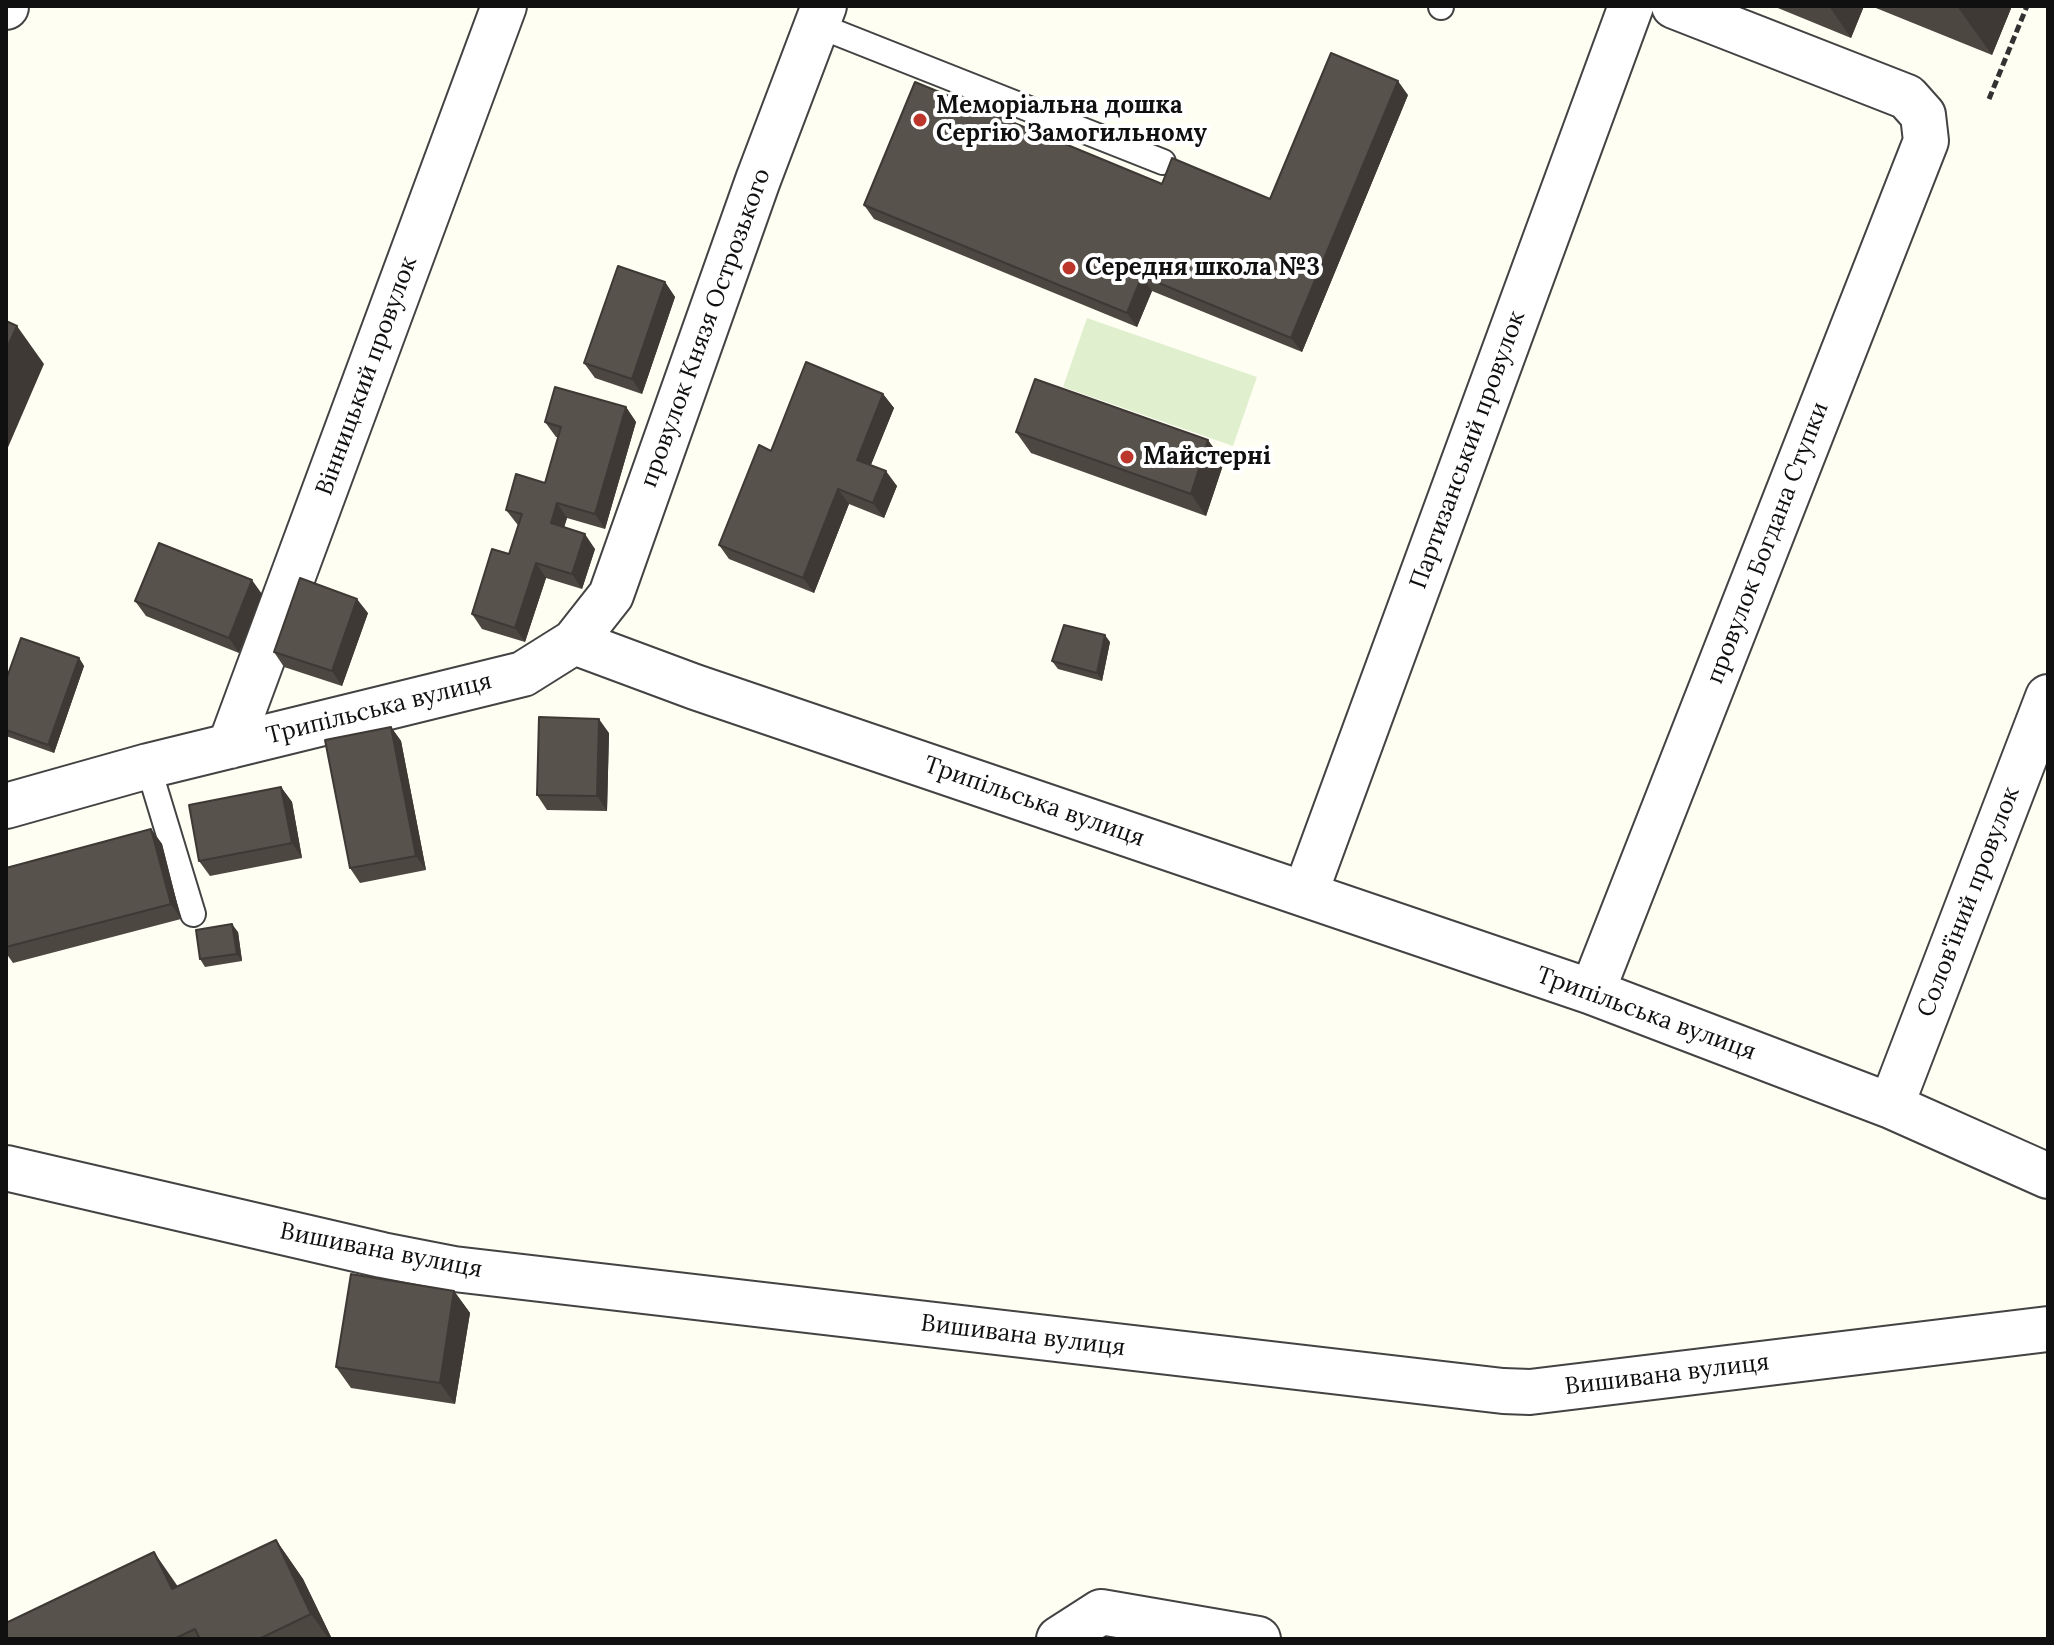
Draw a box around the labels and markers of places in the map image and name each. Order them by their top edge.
place label: Меморіальна дошка Сергію Замогильному [936,92,1207,148]
marker: Меморіальна дошка Сергію Замогильному [911,111,929,129]
place label: Середня школа №3 [1085,254,1320,282]
marker: Середня школа №3 [1060,259,1078,277]
place label: Майстерні [1143,443,1271,471]
marker: Майстерні [1118,448,1136,466]

